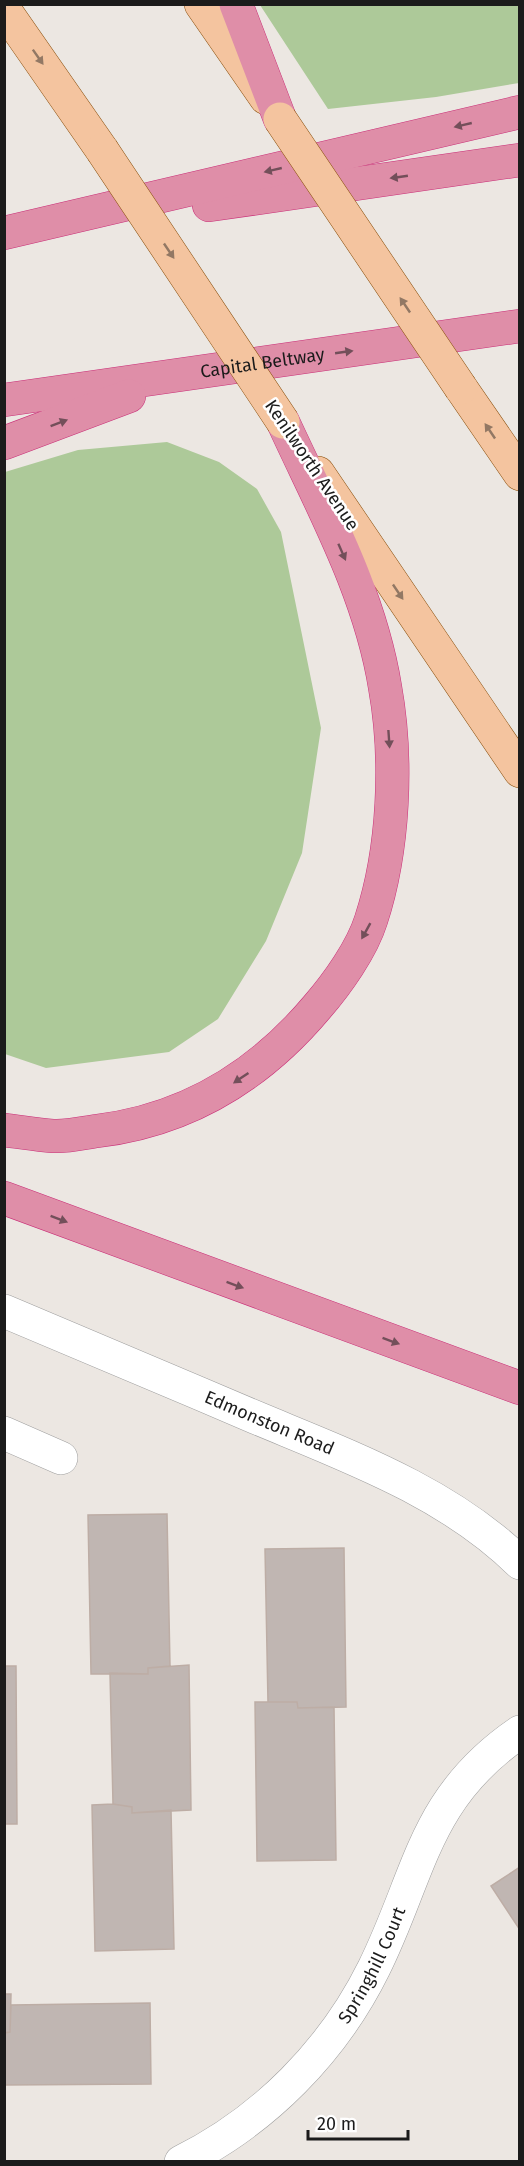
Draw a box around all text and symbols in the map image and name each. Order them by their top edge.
one-way arrow [32,49,43,65]
one-way arrow [453,121,472,131]
one-way arrow [263,165,282,175]
one-way arrow [390,173,409,182]
one-way arrow [164,243,175,260]
one-way arrow [399,297,411,313]
street label: Capital Beltway [199,343,326,383]
one-way arrow [334,347,353,356]
street label: Kenilworth Avenue [260,395,364,535]
one-way arrow [50,417,68,427]
one-way arrow [484,424,496,440]
one-way arrow [337,543,347,561]
one-way arrow [393,584,404,600]
one-way arrow [385,730,394,749]
one-way arrow [361,922,371,939]
one-way arrow [234,1072,250,1084]
one-way arrow [50,1215,68,1224]
one-way arrow [226,1280,244,1290]
one-way arrow [382,1337,400,1347]
street label: Edmonston Road [201,1386,338,1460]
street label: Springhill Court [333,1903,411,2028]
scale bar [308,2103,408,2141]
text: 20 m [317,2113,356,2135]

